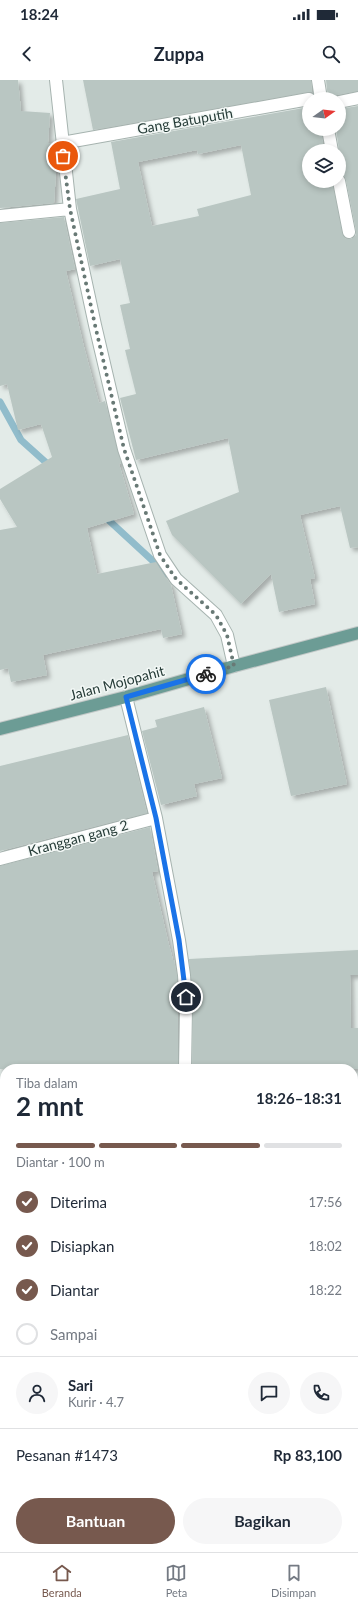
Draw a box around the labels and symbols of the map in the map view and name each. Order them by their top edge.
north arrow [302,92,346,136]
street label: Gang Batuputih [136,104,234,137]
pin [46,139,80,173]
courier [186,654,226,694]
street label: Jalan Mojopahit [68,662,166,703]
street label: Kranggan gang 2 [26,816,130,859]
pin [169,980,203,1014]

